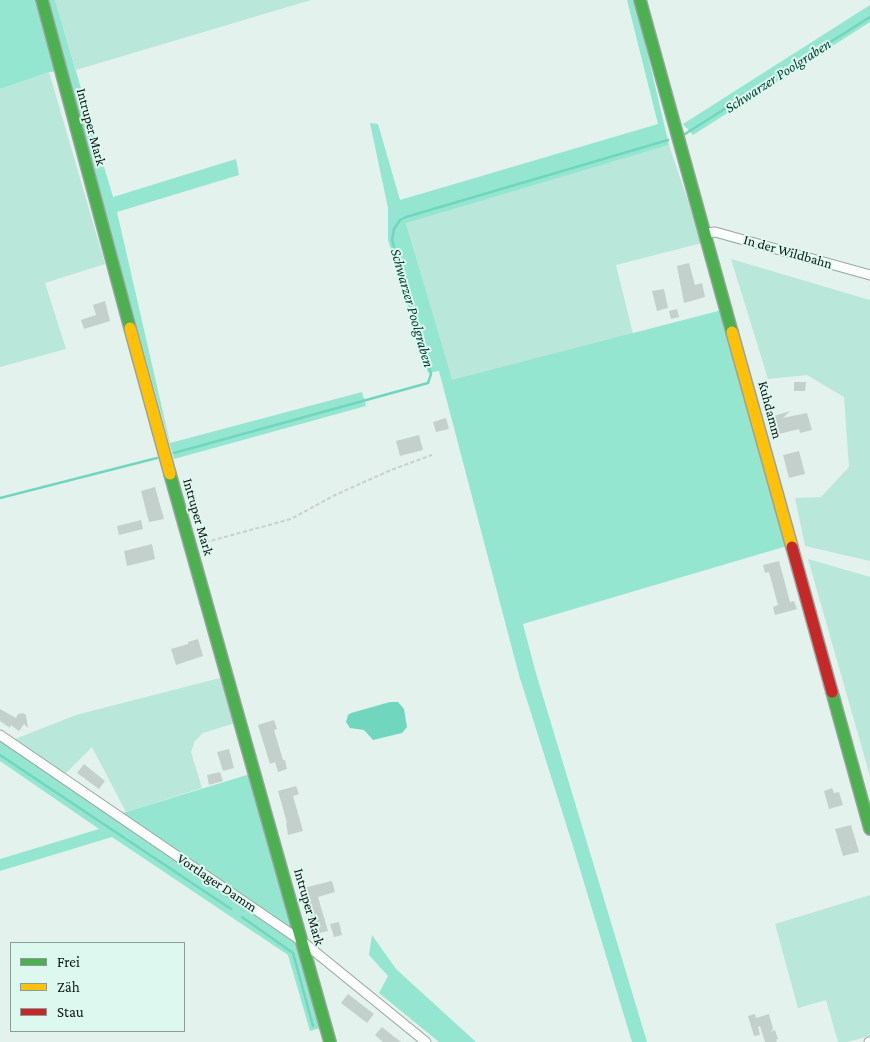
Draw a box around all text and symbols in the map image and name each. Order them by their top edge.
water label: Schwarzer Poolgraben [722,35,834,117]
street label: Intruper Mark [73,86,109,168]
street label: In der Wildbahn [742,231,834,273]
water label: Schwarzer Poolgraben [386,246,438,370]
street label: Kuhdamm [754,379,786,441]
street label: Intruper Mark [179,476,217,558]
street label: Vortlager Damm [174,850,260,916]
street label: Intruper Mark [290,866,328,948]
legend [10,942,185,1032]
text: Frei [57,954,80,970]
text: Zäh [57,979,80,995]
text: Stau [57,1004,84,1020]

